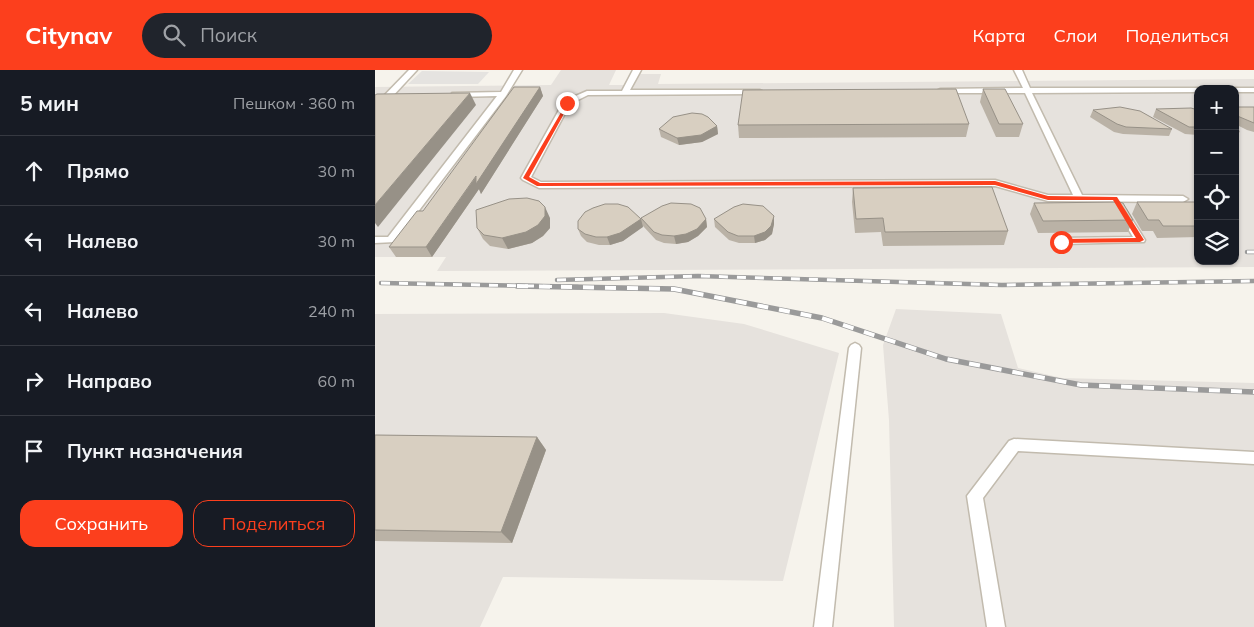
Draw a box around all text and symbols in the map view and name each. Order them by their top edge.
search box [142,13,492,58]
text: Citynav [25,20,112,50]
icon: search [160,21,188,49]
text: Поиск [200,23,257,47]
text: Карта [973,24,1025,47]
text: Слои [1053,24,1098,47]
text: Поделиться [1126,24,1229,47]
map controls [1194,85,1239,265]
button: + [1194,85,1239,130]
text: 5 мин [20,90,79,116]
route end [556,92,579,115]
text: Пешком · 360 m [233,93,355,113]
button: − [1194,130,1239,175]
icon: ahead [20,157,48,185]
text: Прямо [67,159,129,183]
text: 30 m [318,161,355,181]
button: locate [1194,175,1239,220]
button: layers [1194,220,1239,265]
icon: left [20,227,48,255]
text: Налево [67,229,139,253]
text: 30 m [318,231,355,251]
route start [1050,231,1073,254]
icon: left [20,297,48,325]
text: Налево [67,299,139,323]
text: 240 m [308,301,355,321]
icon: right [20,367,48,395]
text: Направо [67,369,152,393]
text: 60 m [318,371,355,391]
icon: arrive [20,437,48,465]
text: Пункт назначения [67,439,243,463]
button: Сохранить [20,500,183,547]
button: Поделиться [193,500,355,547]

